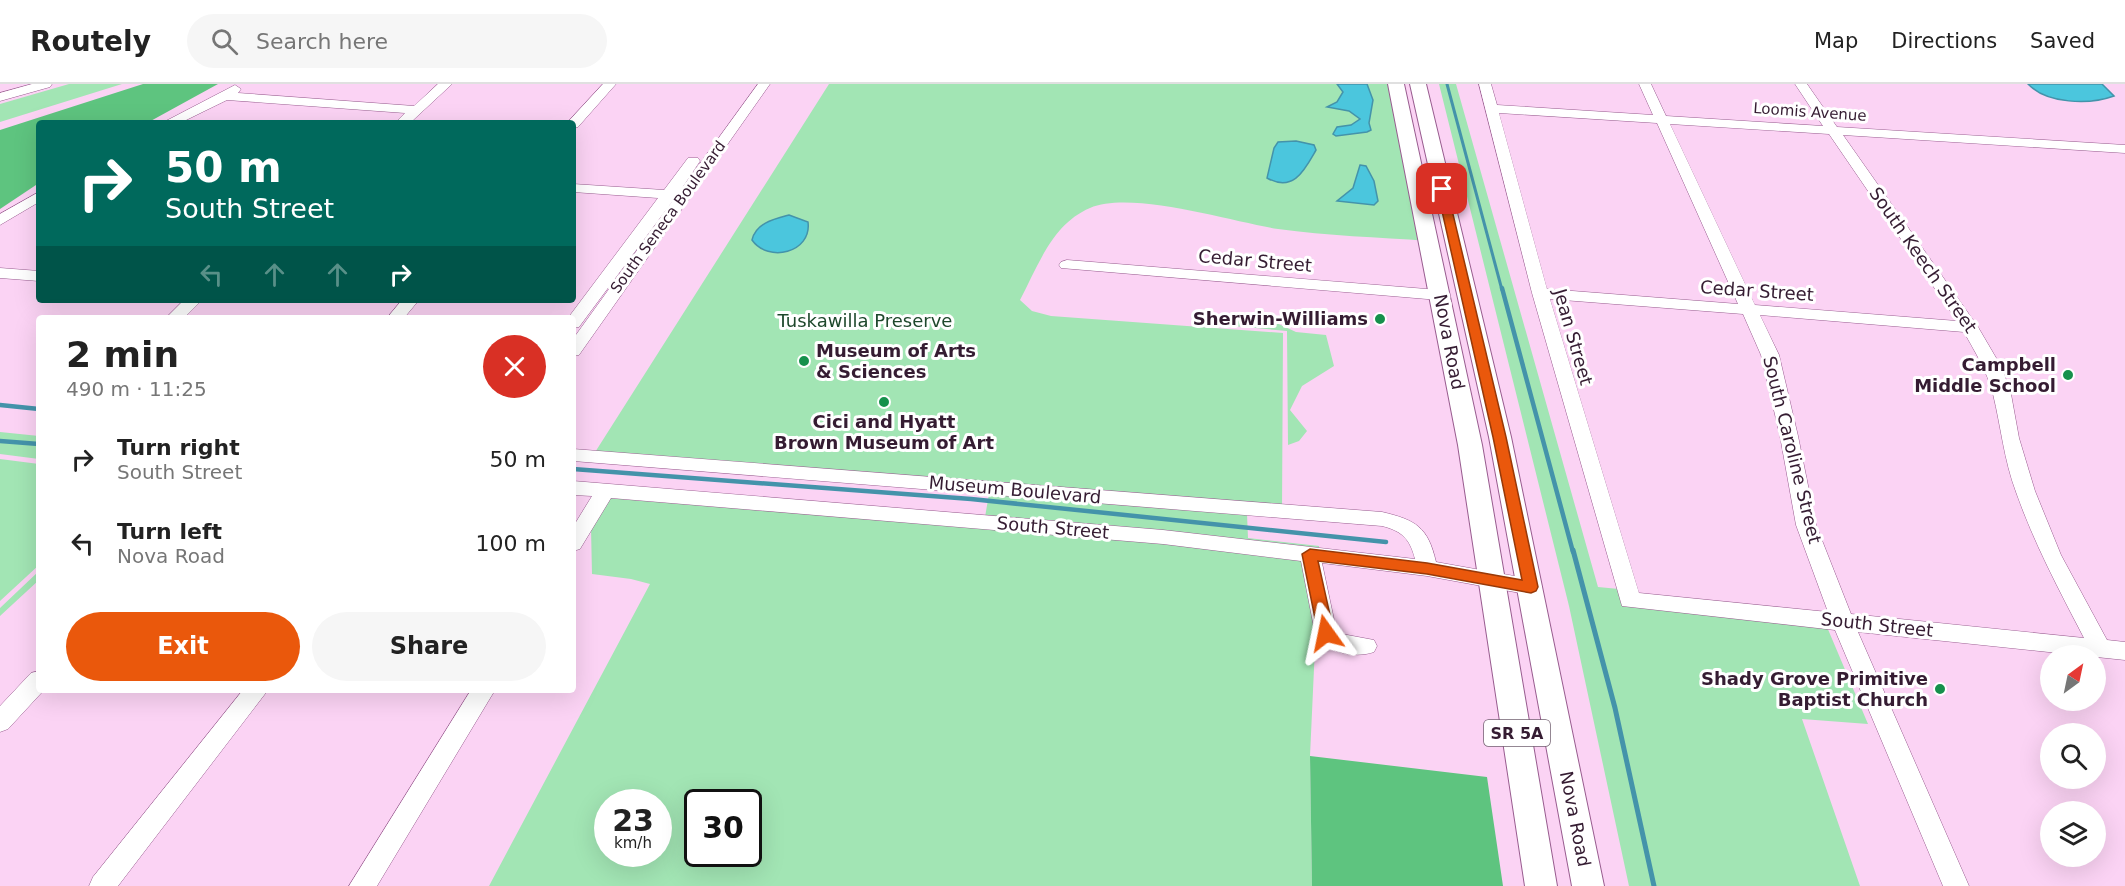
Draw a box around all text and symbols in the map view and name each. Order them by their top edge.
search box [187,14,607,68]
text: Routely [30,25,151,58]
icon: search [208,25,241,58]
text: Search here [256,29,388,54]
text: Map [1814,29,1858,53]
text: Directions [1891,29,1997,53]
text: Saved [2030,29,2095,53]
street label: Loomis Avenue [1753,99,1867,125]
street label: South Seneca Boulevard [607,137,729,297]
text: 50 m [165,143,282,192]
icon: right [66,144,144,222]
pin [1416,163,1467,214]
icon: arrive [1425,172,1458,205]
street label: South Keech Street [1865,183,1982,337]
text: South Street [165,193,334,224]
street label: Cedar Street [1197,245,1313,276]
icon: left [195,258,228,291]
icon: ahead [258,258,291,291]
icon: ahead [321,258,354,291]
icon: right [384,258,417,291]
street label: Cedar Street [1699,276,1815,305]
street label: Jean Street [1549,285,1597,387]
street label: Nova Road [1430,292,1469,392]
place label: Sherwin-Williams [1193,308,1368,329]
park label: Tuskawilla Preserve [777,310,952,331]
marker: Sherwin-Williams [1373,312,1387,326]
text: 2 min [66,334,179,375]
button: close [483,335,546,398]
place label: Museum of Arts & Sciences [816,340,976,382]
marker: Museum of Arts & Sciences [797,354,811,368]
street label: South Caroline Street [1759,354,1826,546]
place label: Campbell Middle School [1914,354,2056,396]
marker: Campbell Middle School [2061,368,2075,382]
text: 490 m · 11:25 [66,377,207,401]
marker: Cici and Hyatt Brown Museum of Art [877,395,891,409]
place label: Cici and Hyatt Brown Museum of Art [774,411,994,453]
text: Turn right [117,435,240,460]
icon: right [66,443,99,476]
text: 50 m [490,447,546,472]
text: South Street [117,460,242,484]
street label: Museum Boulevard [928,471,1102,508]
street label: South Street [996,512,1110,543]
text: Turn left [117,519,222,544]
icon: left [66,527,99,560]
text: 100 m [476,531,546,556]
text: Nova Road [117,544,225,568]
position arrow [1294,601,1358,665]
street label: South Street [1820,608,1934,641]
button: Exit [66,612,300,681]
button: Share [312,612,546,681]
north arrow [2040,645,2106,711]
map controls [2040,645,2106,867]
place label: Shady Grove Primitive Baptist Church [1701,668,1928,710]
marker: Shady Grove Primitive Baptist Church [1933,682,1947,696]
road number: SR 5A [1484,720,1550,746]
button: search [2040,723,2106,789]
street label: Nova Road [1556,769,1595,869]
speed limit sign: 30 [684,789,762,867]
button: layers [2040,801,2106,867]
text: 23 [612,803,654,838]
text: km/h [614,834,652,852]

